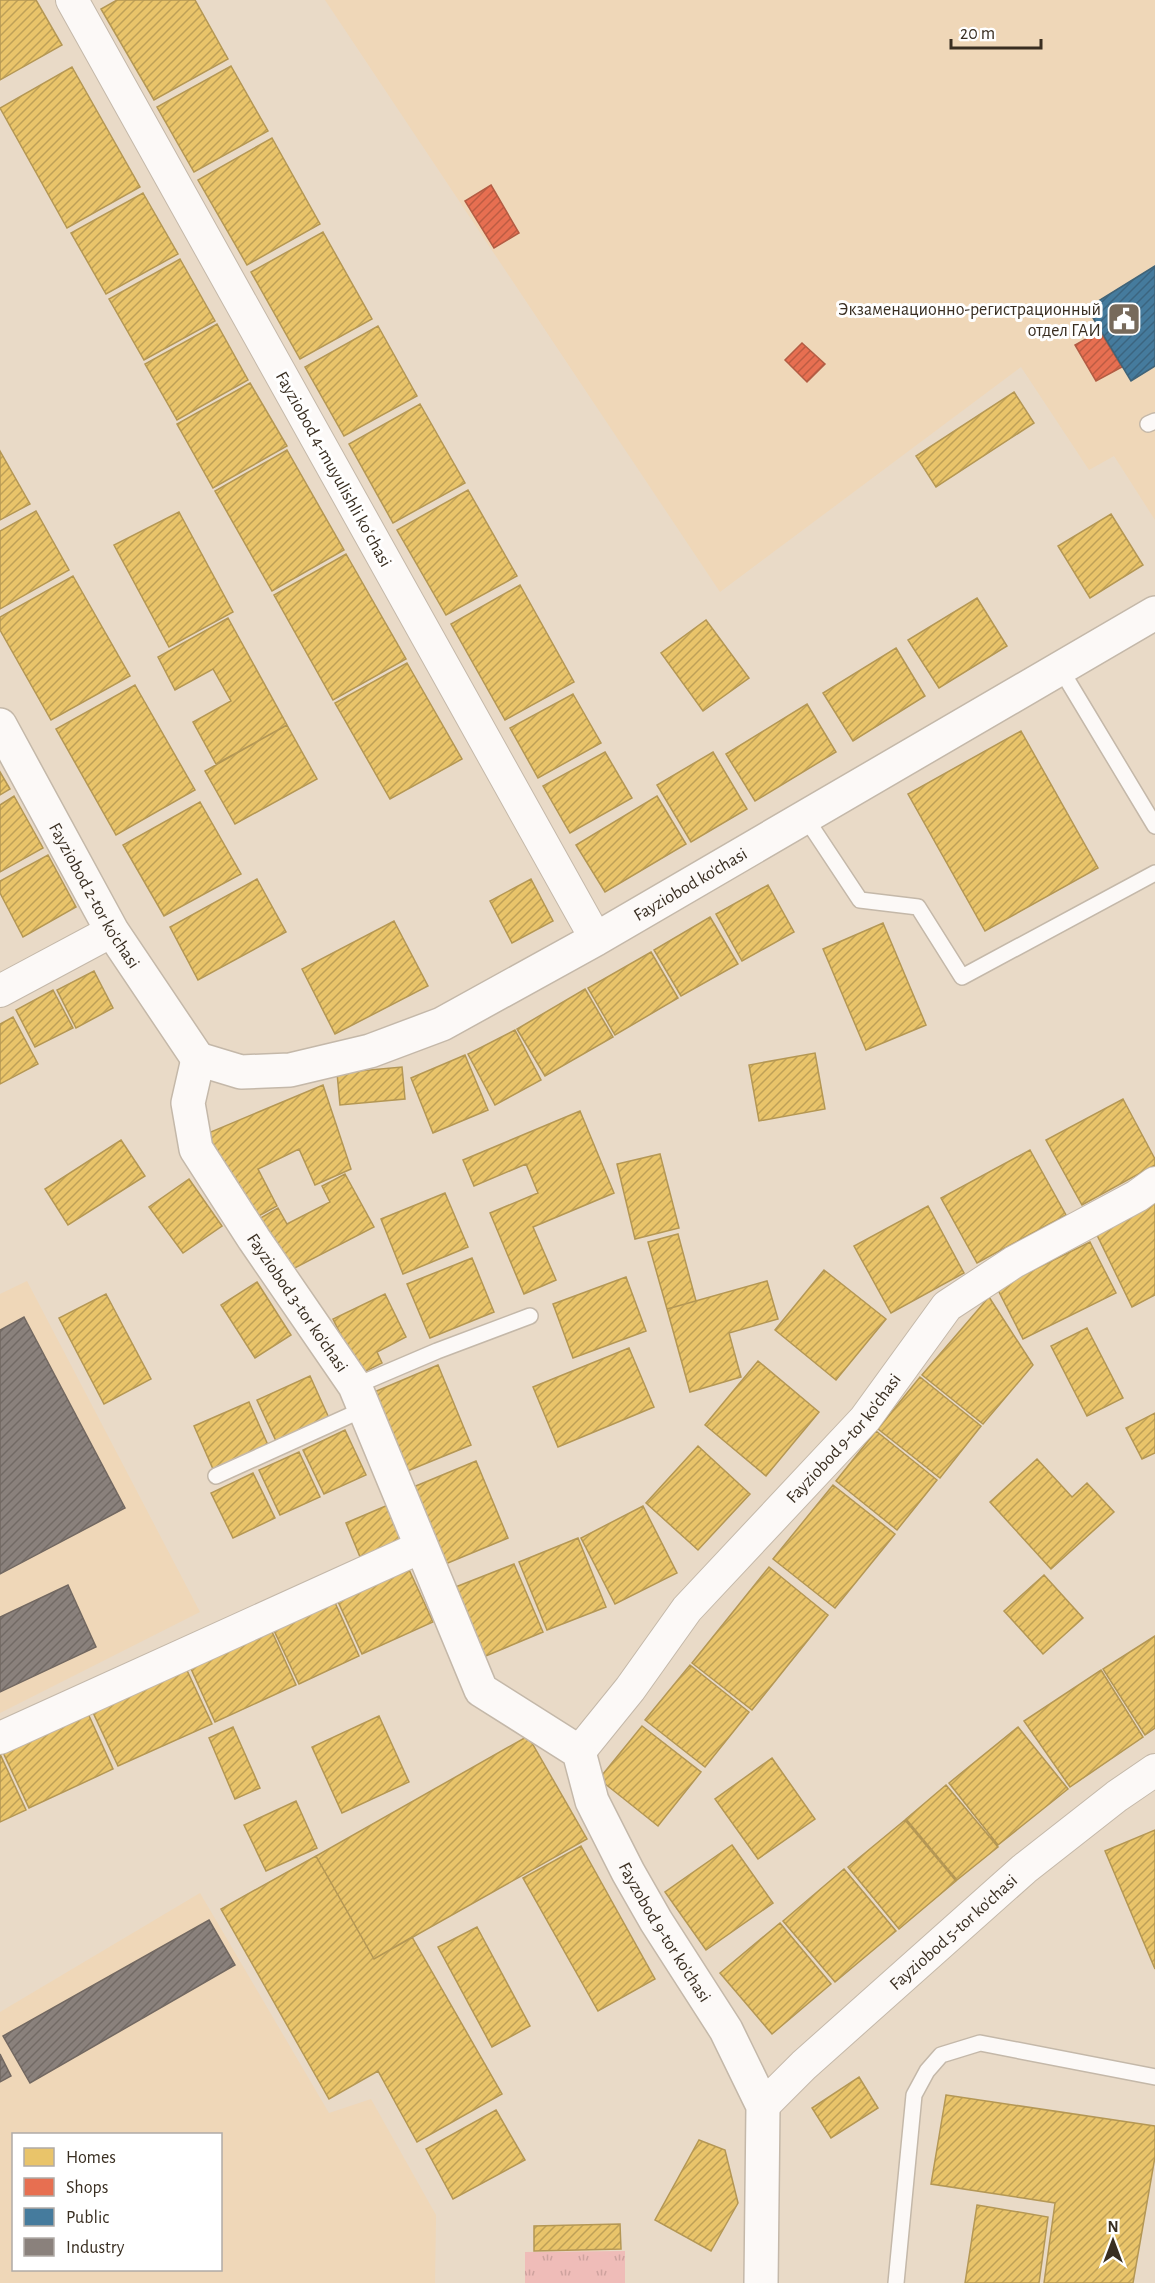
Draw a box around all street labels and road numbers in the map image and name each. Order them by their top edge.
street label: Fayziobod 4-muyulishli koʻchasi [272,369,394,570]
street label: Fayziobod 2-tor ko'chasi [45,820,143,972]
street label: Fayziobod ko'chasi [631,845,750,925]
street label: Fayziobod 3-tor ko'chasi [243,1231,351,1376]
street label: Fayziobod 9-tor ko'chasi [783,1371,905,1507]
street label: Fayzobod 9-tor ko'chasi [615,1860,714,2006]
street label: Fayziobod 5-tor ko'chasi [887,1871,1021,1994]

